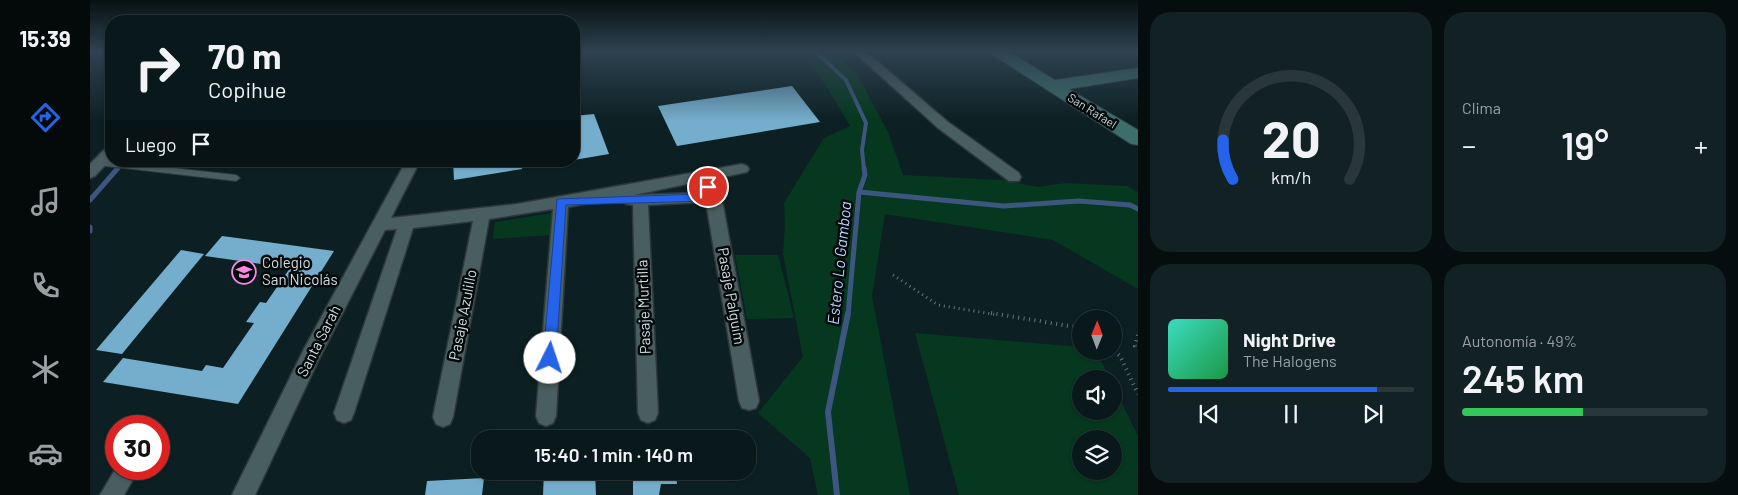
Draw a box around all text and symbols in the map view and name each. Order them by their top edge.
text: 15:39 [19,25,71,51]
text: 70 m [208,34,282,76]
icon: right [125,35,190,100]
text: Copihue [208,76,286,102]
street label: San Rafael [1066,90,1119,131]
text: Clima [1462,98,1501,117]
icon: directions [28,100,63,135]
text: 20 [1262,106,1320,168]
text: 19° [1561,122,1609,168]
text: − [1462,128,1476,162]
text: + [1694,128,1708,162]
icon: arrive [187,130,215,158]
text: Luego [125,133,177,156]
pin [687,166,729,208]
text: km/h [1271,166,1311,188]
icon: arrive [694,173,722,201]
icon: music [28,184,63,219]
water label: Estero Lo Gamboa [823,200,854,326]
street label: Pasaje Palguim [715,246,749,346]
place label: Colegio San Nicolás [262,253,338,288]
school or university icon: Colegio San Nicolás [231,259,257,285]
street label: Pasaje Murtilla [632,260,654,354]
icon: phone [28,268,63,303]
street label: Pasaje Azulillo [444,268,480,362]
street label: Santa Sarah [292,302,344,379]
north arrow [1072,310,1122,360]
map controls [1072,310,1122,480]
text: Night Drive [1243,328,1336,351]
position arrow [523,331,575,383]
text: Autonomía · 49% [1462,331,1577,350]
text: The Halogens [1243,351,1337,370]
icon: climate [28,352,63,387]
text: 245 km [1462,355,1584,401]
button: sound [1072,370,1122,420]
icon: previous [1195,400,1223,428]
icon: pause [1277,400,1305,428]
icon: next [1359,400,1387,428]
speed limit sign: 30 [105,415,170,480]
button: layers [1072,430,1122,480]
icon: car [28,436,63,471]
text: 15:40 · 1 min · 140 m [534,443,693,466]

